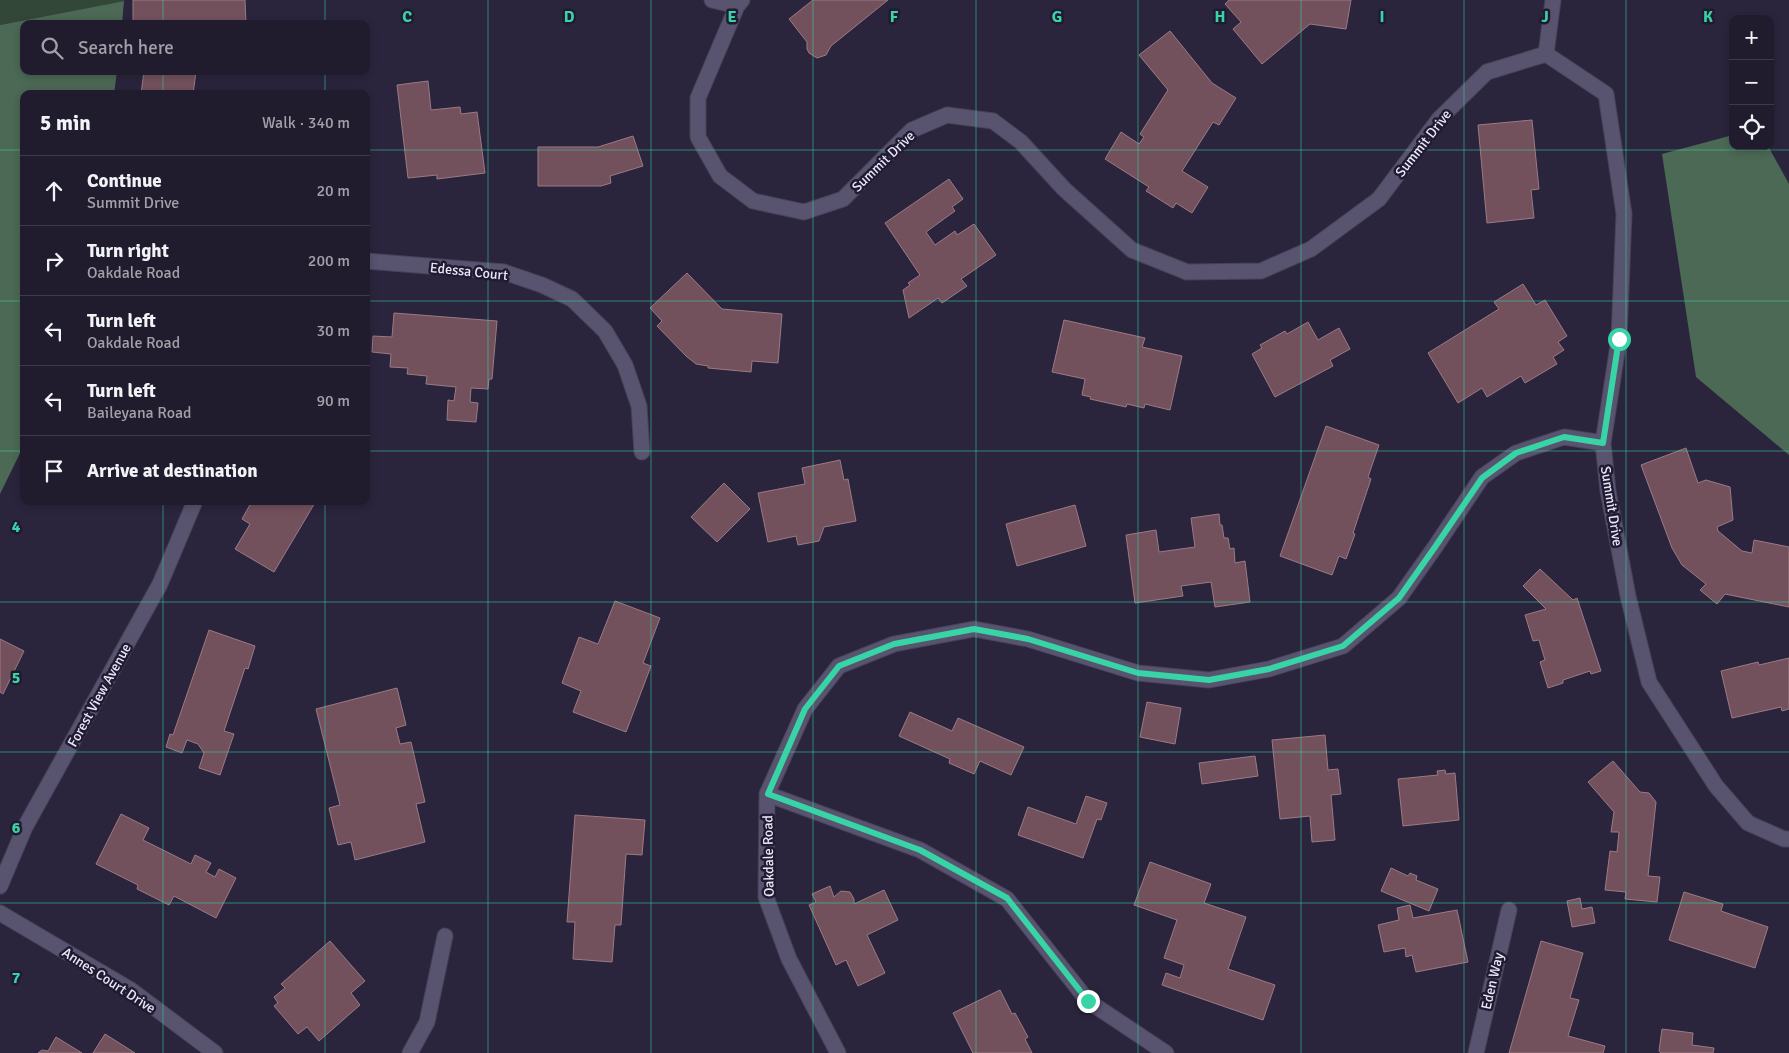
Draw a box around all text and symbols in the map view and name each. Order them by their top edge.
text: C [402,7,412,27]
text: D [564,7,575,27]
text: E [727,7,737,27]
text: F [890,7,899,27]
text: G [1052,7,1062,27]
text: H [1215,7,1225,27]
text: I [1379,7,1385,27]
text: J [1541,7,1549,27]
text: K [1703,7,1713,27]
map controls [1729,15,1774,150]
button: + [1729,15,1774,60]
search box [20,20,370,75]
icon: search [38,34,66,62]
text: Search here [78,36,174,60]
button: − [1729,60,1774,105]
button: locate [1729,105,1774,150]
street label: Summit Drive [1392,106,1455,180]
text: 5 min [40,110,91,136]
text: Walk · 340 m [262,113,350,133]
street label: Summit Drive [848,127,918,196]
text: Continue [87,169,162,193]
icon: ahead [40,177,68,205]
text: 20 m [316,181,350,201]
text: Summit Drive [87,193,179,213]
text: Turn right [87,239,169,263]
icon: right [40,247,68,275]
text: 200 m [308,251,350,271]
street label: Edessa Court [429,259,509,284]
text: Oakdale Road [87,263,180,283]
text: Turn left [87,309,156,333]
icon: left [40,317,68,345]
text: 30 m [316,321,350,341]
route start [1608,328,1631,351]
text: Oakdale Road [87,333,180,353]
text: Turn left [87,379,156,403]
icon: left [40,387,68,415]
text: 90 m [316,391,350,411]
text: Baileyana Road [87,403,192,423]
icon: arrive [40,457,68,485]
text: Arrive at destination [87,459,258,483]
street label: Summit Drive [1597,465,1626,547]
text: 4 [12,517,21,537]
street label: Forest View Avenue [64,640,135,750]
text: 5 [12,668,20,688]
street label: Oakdale Road [759,815,778,897]
text: 6 [12,818,21,838]
street label: Annes Court Drive [59,944,159,1017]
street label: Eden Way [1478,951,1507,1011]
text: 7 [12,968,21,988]
route end [1077,990,1100,1013]

